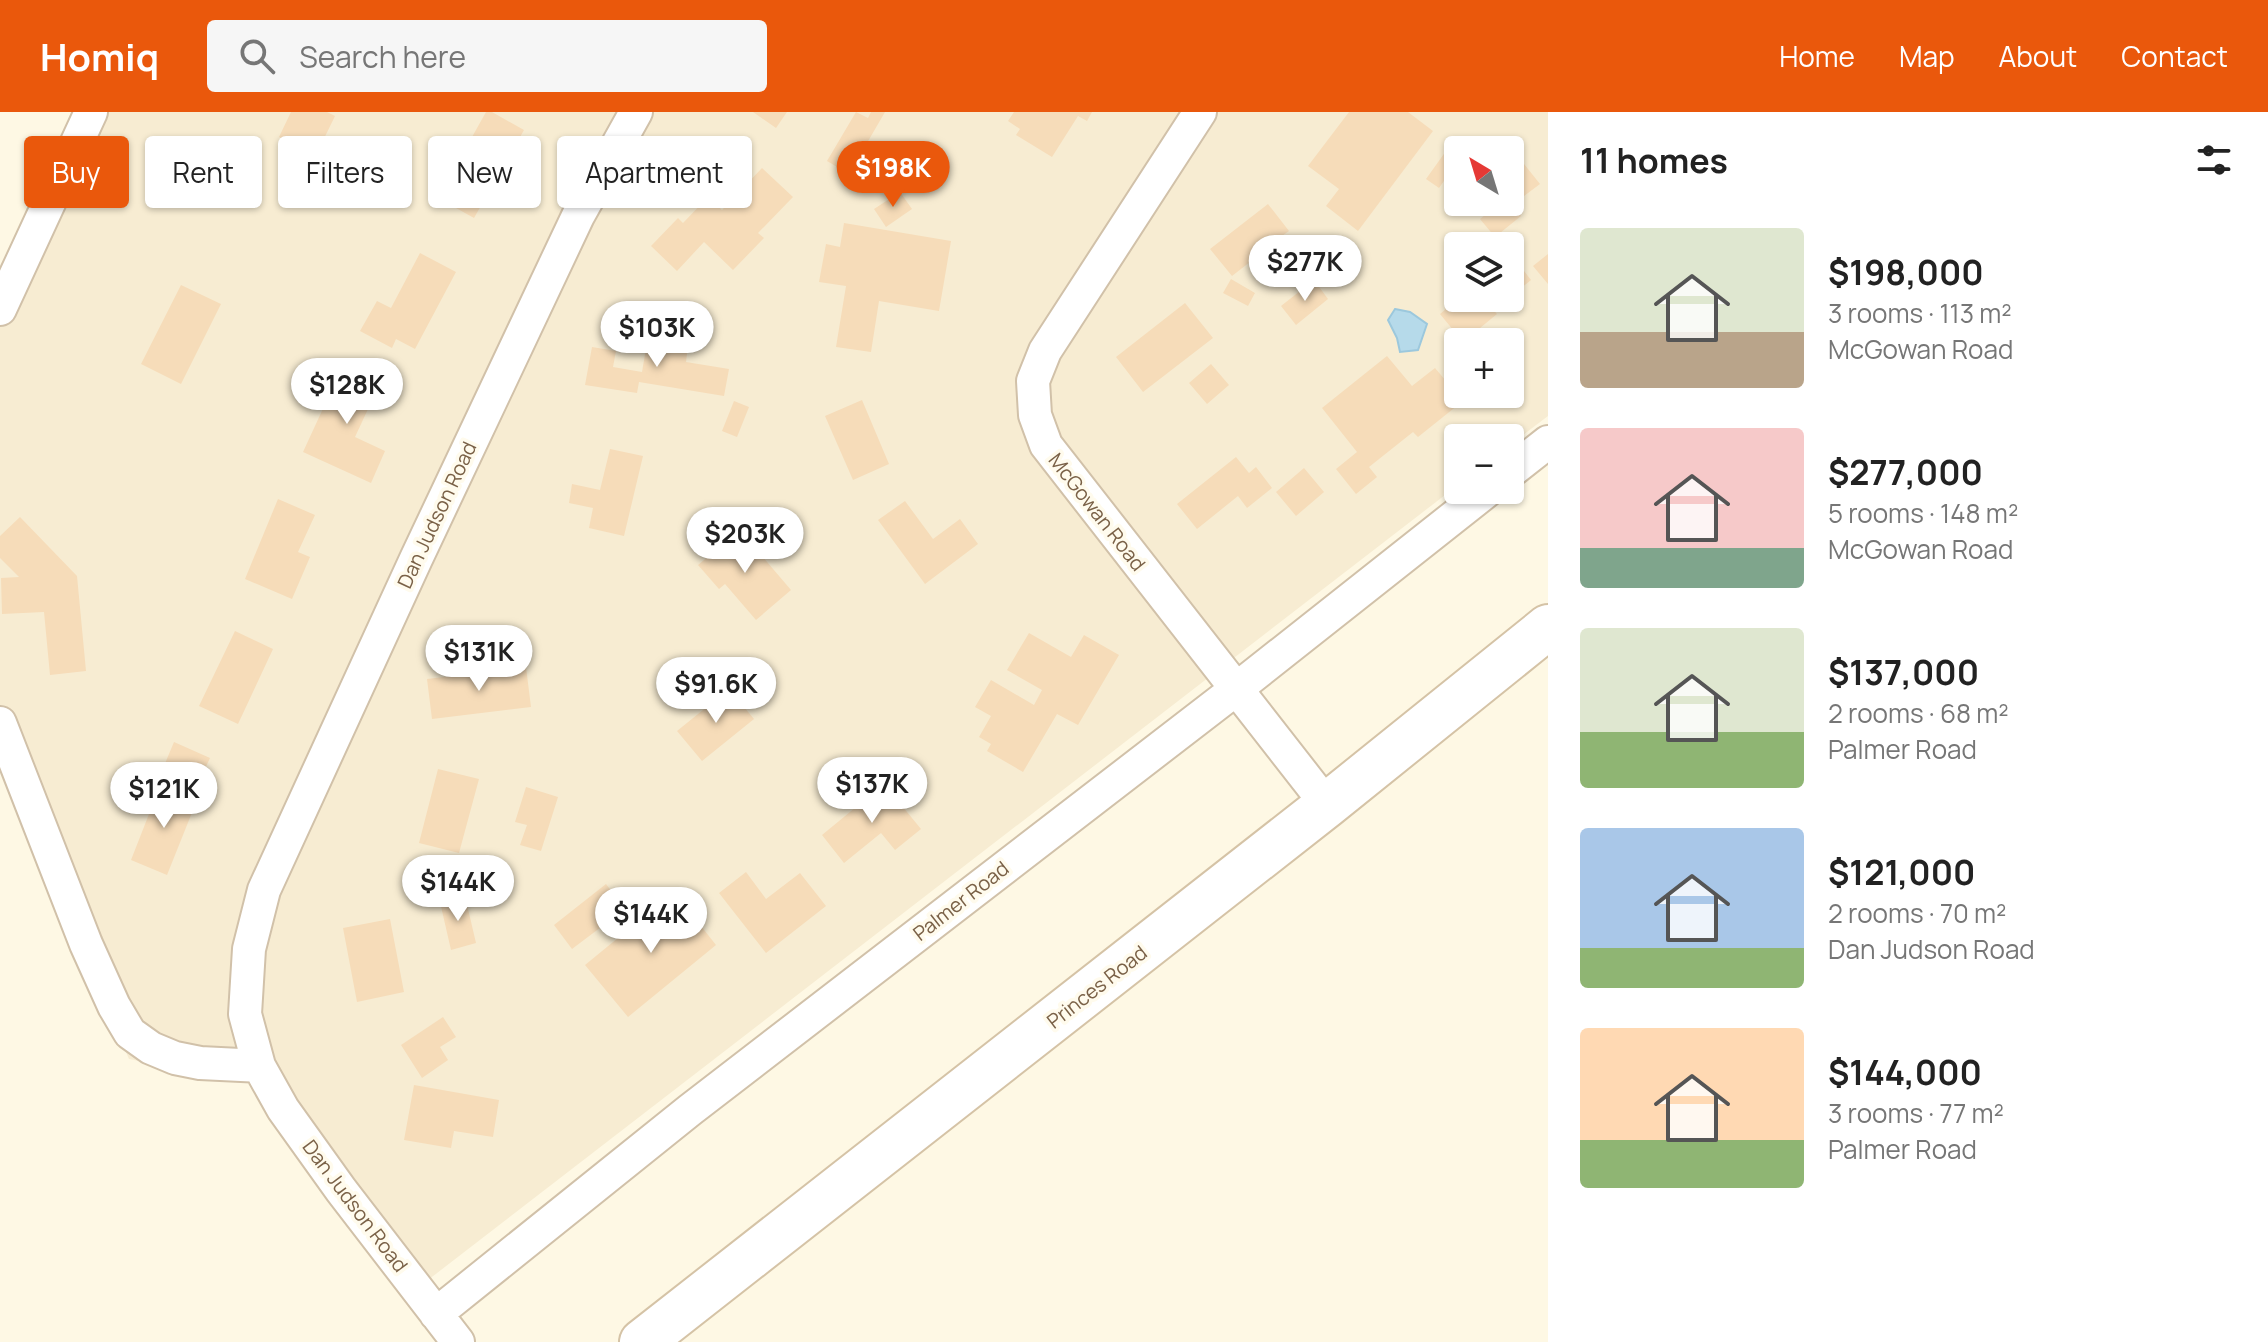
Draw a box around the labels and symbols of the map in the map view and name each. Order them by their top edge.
north arrow [1444,136,1524,216]
pin: $198K [837,141,949,209]
pin: $277K [1249,235,1361,303]
pin: $103K [601,301,713,369]
pin: $128K [291,358,403,426]
street label: Dan Judson Road [391,437,482,593]
street label: McGowan Road [1043,447,1152,576]
pin: $203K [689,507,801,575]
pin: $131K [423,625,535,693]
pin: $91.6K [651,657,781,725]
pin: $137K [816,757,928,825]
pin: $121K [108,762,220,830]
pin: $144K [402,855,514,923]
street label: Palmer Road [907,855,1014,947]
pin: $144K [595,887,707,955]
street label: Princes Road [1041,939,1152,1034]
street label: Dan Judson Road [297,1134,414,1277]

